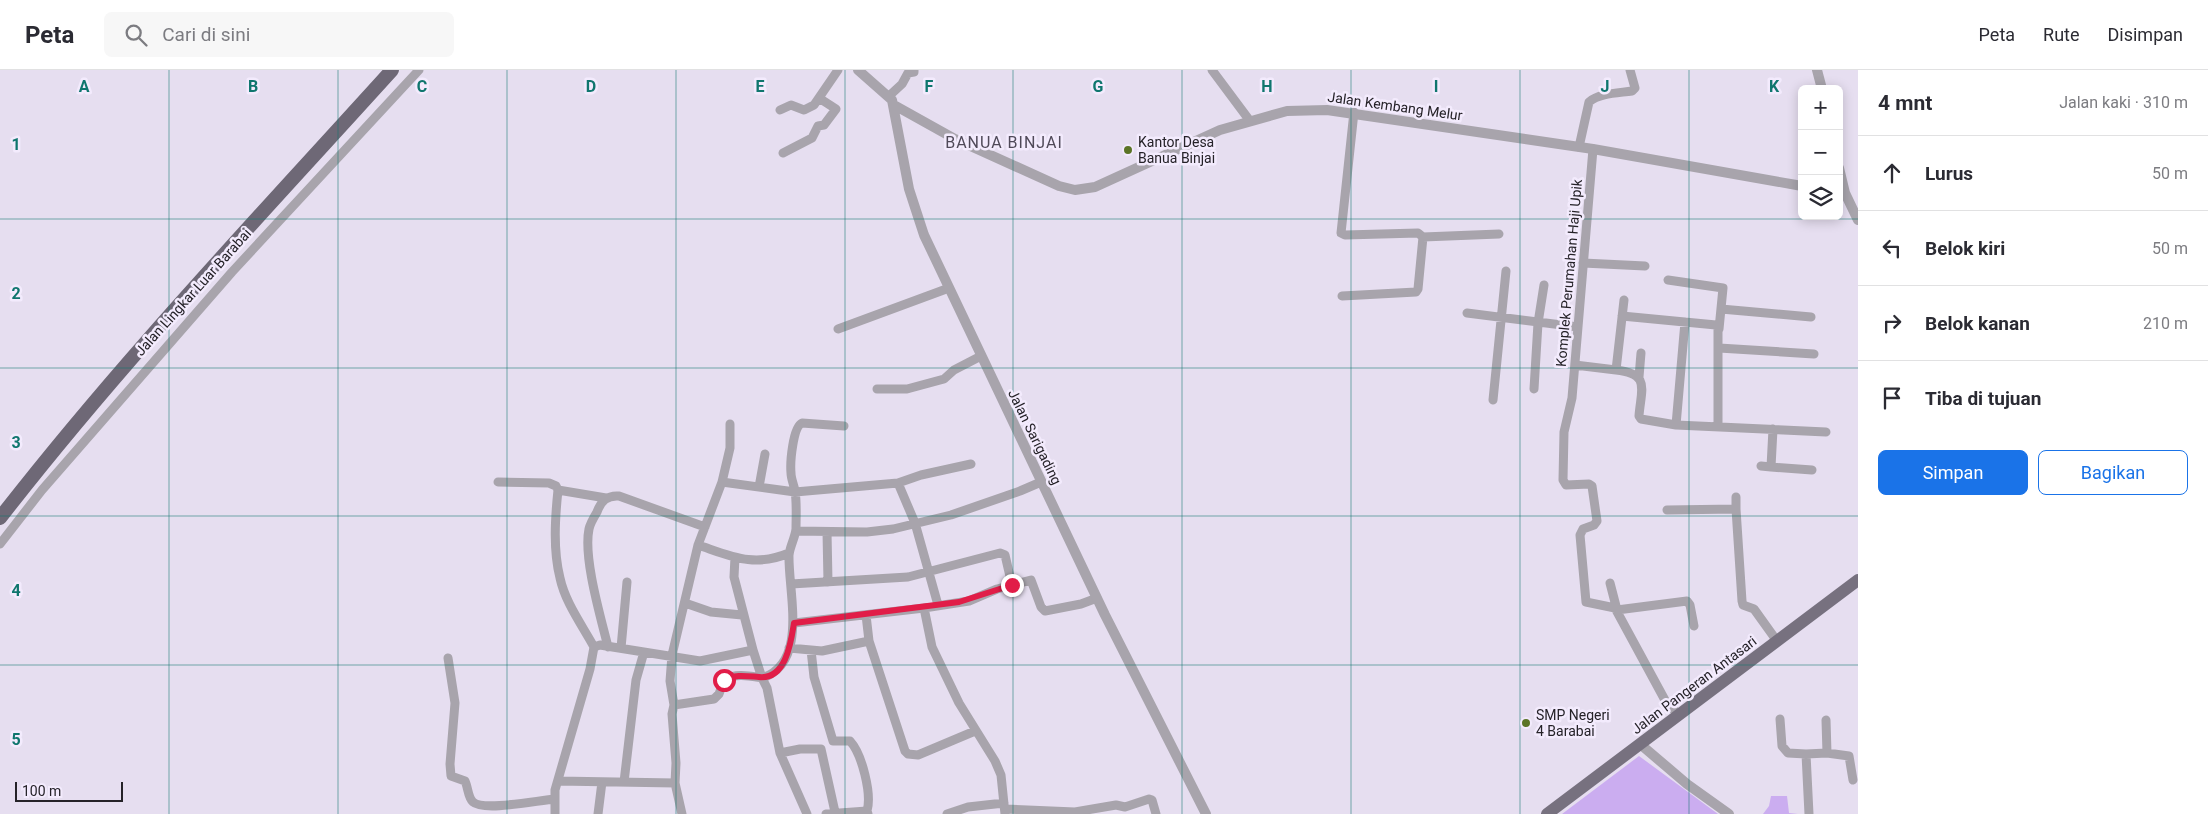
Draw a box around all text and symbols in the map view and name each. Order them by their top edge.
search box [104,12,454,57]
text: Peta [25,21,74,49]
icon: search [122,21,150,49]
text: Cari di sini [162,23,250,46]
text: Peta [1979,24,2015,45]
text: Rute [2043,24,2080,45]
text: Disimpan [2108,24,2183,45]
text: A [79,77,90,96]
text: B [248,77,258,96]
text: C [417,77,427,96]
text: D [586,77,596,96]
text: E [756,77,765,96]
text: F [925,77,934,96]
text: G [1093,77,1104,96]
text: H [1261,77,1273,96]
text: I [1434,77,1438,96]
text: J [1601,77,1609,96]
text: K [1769,77,1780,96]
map controls [1798,85,1843,220]
button: + [1798,85,1843,130]
street label: Jalan Kembang Melur [1327,89,1464,123]
text: 4 mnt [1878,91,1932,115]
text: Jalan kaki · 310 m [2059,93,2188,112]
button: − [1798,130,1843,175]
district label: BANUA BINJAI [945,133,1063,152]
place label: Kantor Desa Banua Binjai [1138,134,1215,166]
text: 1 [11,135,21,154]
marker: Kantor Desa Banua Binjai [1122,144,1134,156]
icon: ahead [1878,159,1906,187]
text: Lurus [1925,162,1973,185]
text: 50 m [2152,164,2188,183]
button: layers [1798,175,1843,220]
street label: Komplek Perumahan Haji Upik [1553,178,1585,368]
street label: Jalan Lingkar Luar Barabai [132,225,254,359]
icon: left [1878,234,1906,262]
text: Belok kiri [1925,237,2005,260]
text: 50 m [2152,239,2188,258]
text: 2 [11,284,21,303]
icon: right [1878,309,1906,337]
text: Belok kanan [1925,312,2030,335]
text: 210 m [2143,314,2188,333]
icon: arrive [1878,384,1906,412]
street label: Jalan Sarigading [1005,387,1065,487]
text: Tiba di tujuan [1925,387,2041,410]
text: 3 [11,433,21,452]
button: Simpan [1878,450,2028,495]
button: Bagikan [2038,450,2188,495]
route end [1001,574,1024,597]
text: 4 [11,581,21,600]
street label: Jalan Pangeran Antasari [1628,633,1760,737]
route start [713,669,736,692]
place label: SMP Negeri 4 Barabai [1536,707,1610,739]
marker: SMP Negeri 4 Barabai [1520,717,1532,729]
text: 5 [11,730,21,749]
scale bar [15,779,122,802]
text: 100 m [22,783,61,799]

